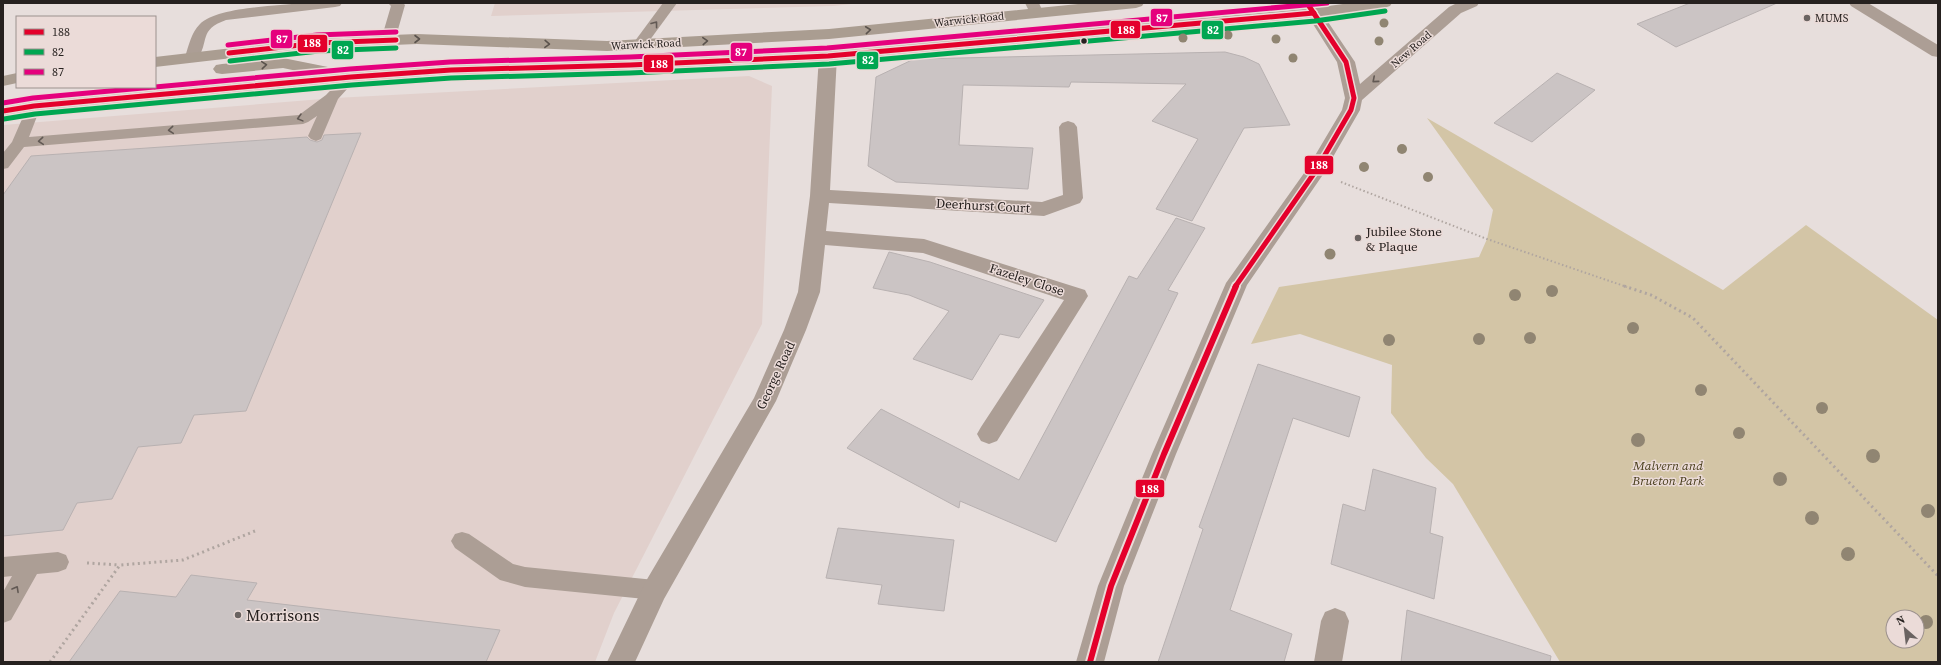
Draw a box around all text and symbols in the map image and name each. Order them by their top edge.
street label: Warwick Road [933,8,1006,31]
line badge: 87 [1150,8,1173,27]
text: 87 [1156,11,1168,26]
place label: MUMS [1815,11,1849,26]
marker: MUMS [1802,13,1812,23]
legend [16,16,156,88]
line badge: 188 [1110,20,1141,39]
line badge: 82 [1201,20,1224,40]
one-way arrow [650,21,657,28]
text: 188 [1117,23,1135,38]
text: 82 [1207,23,1219,38]
text: 188 [52,24,70,40]
one-way arrow [865,26,871,35]
street label: New Road [1388,27,1435,71]
line badge: 87 [270,29,293,49]
text: 87 [276,32,288,47]
line badge: 188 [297,34,328,53]
one-way arrow [414,35,420,44]
street label: Warwick Road [610,35,682,54]
text: 188 [303,36,321,51]
one-way arrow [702,36,708,45]
unlabelled marker [1079,36,1089,46]
line badge: 82 [331,40,354,60]
one-way arrow [544,40,550,48]
line badge: 87 [730,42,753,62]
text: 82 [337,43,349,58]
text: 82 [52,44,64,60]
text: 87 [735,45,747,60]
line badge: 82 [856,51,879,70]
text: 82 [862,53,874,68]
line badge: 188 [643,54,674,73]
text: 188 [650,57,668,72]
one-way arrow [261,61,267,70]
text: 87 [52,64,64,80]
one-way arrow [1372,75,1380,82]
one-way arrow [296,113,303,122]
one-way arrow [168,126,174,135]
one-way arrow [38,136,44,145]
line badge: 188 [1304,155,1334,175]
text: 188 [1310,158,1328,173]
street label: Deerhurst Court [935,195,1031,216]
place label: Jubilee Stone & Plaque [1365,223,1442,255]
marker: Jubilee Stone & Plaque [1353,233,1363,243]
street label: Fazeley Close [987,259,1067,300]
street label: George Road [752,338,799,412]
park label: Malvern and Brueton Park [1631,457,1705,489]
line badge: 188 [1135,479,1165,498]
text: 188 [1141,482,1159,497]
one-way arrow [12,586,19,593]
place label: Morrisons [246,604,320,626]
north arrow [1885,609,1925,649]
marker: Morrisons [233,610,243,620]
text: N [1893,612,1908,629]

